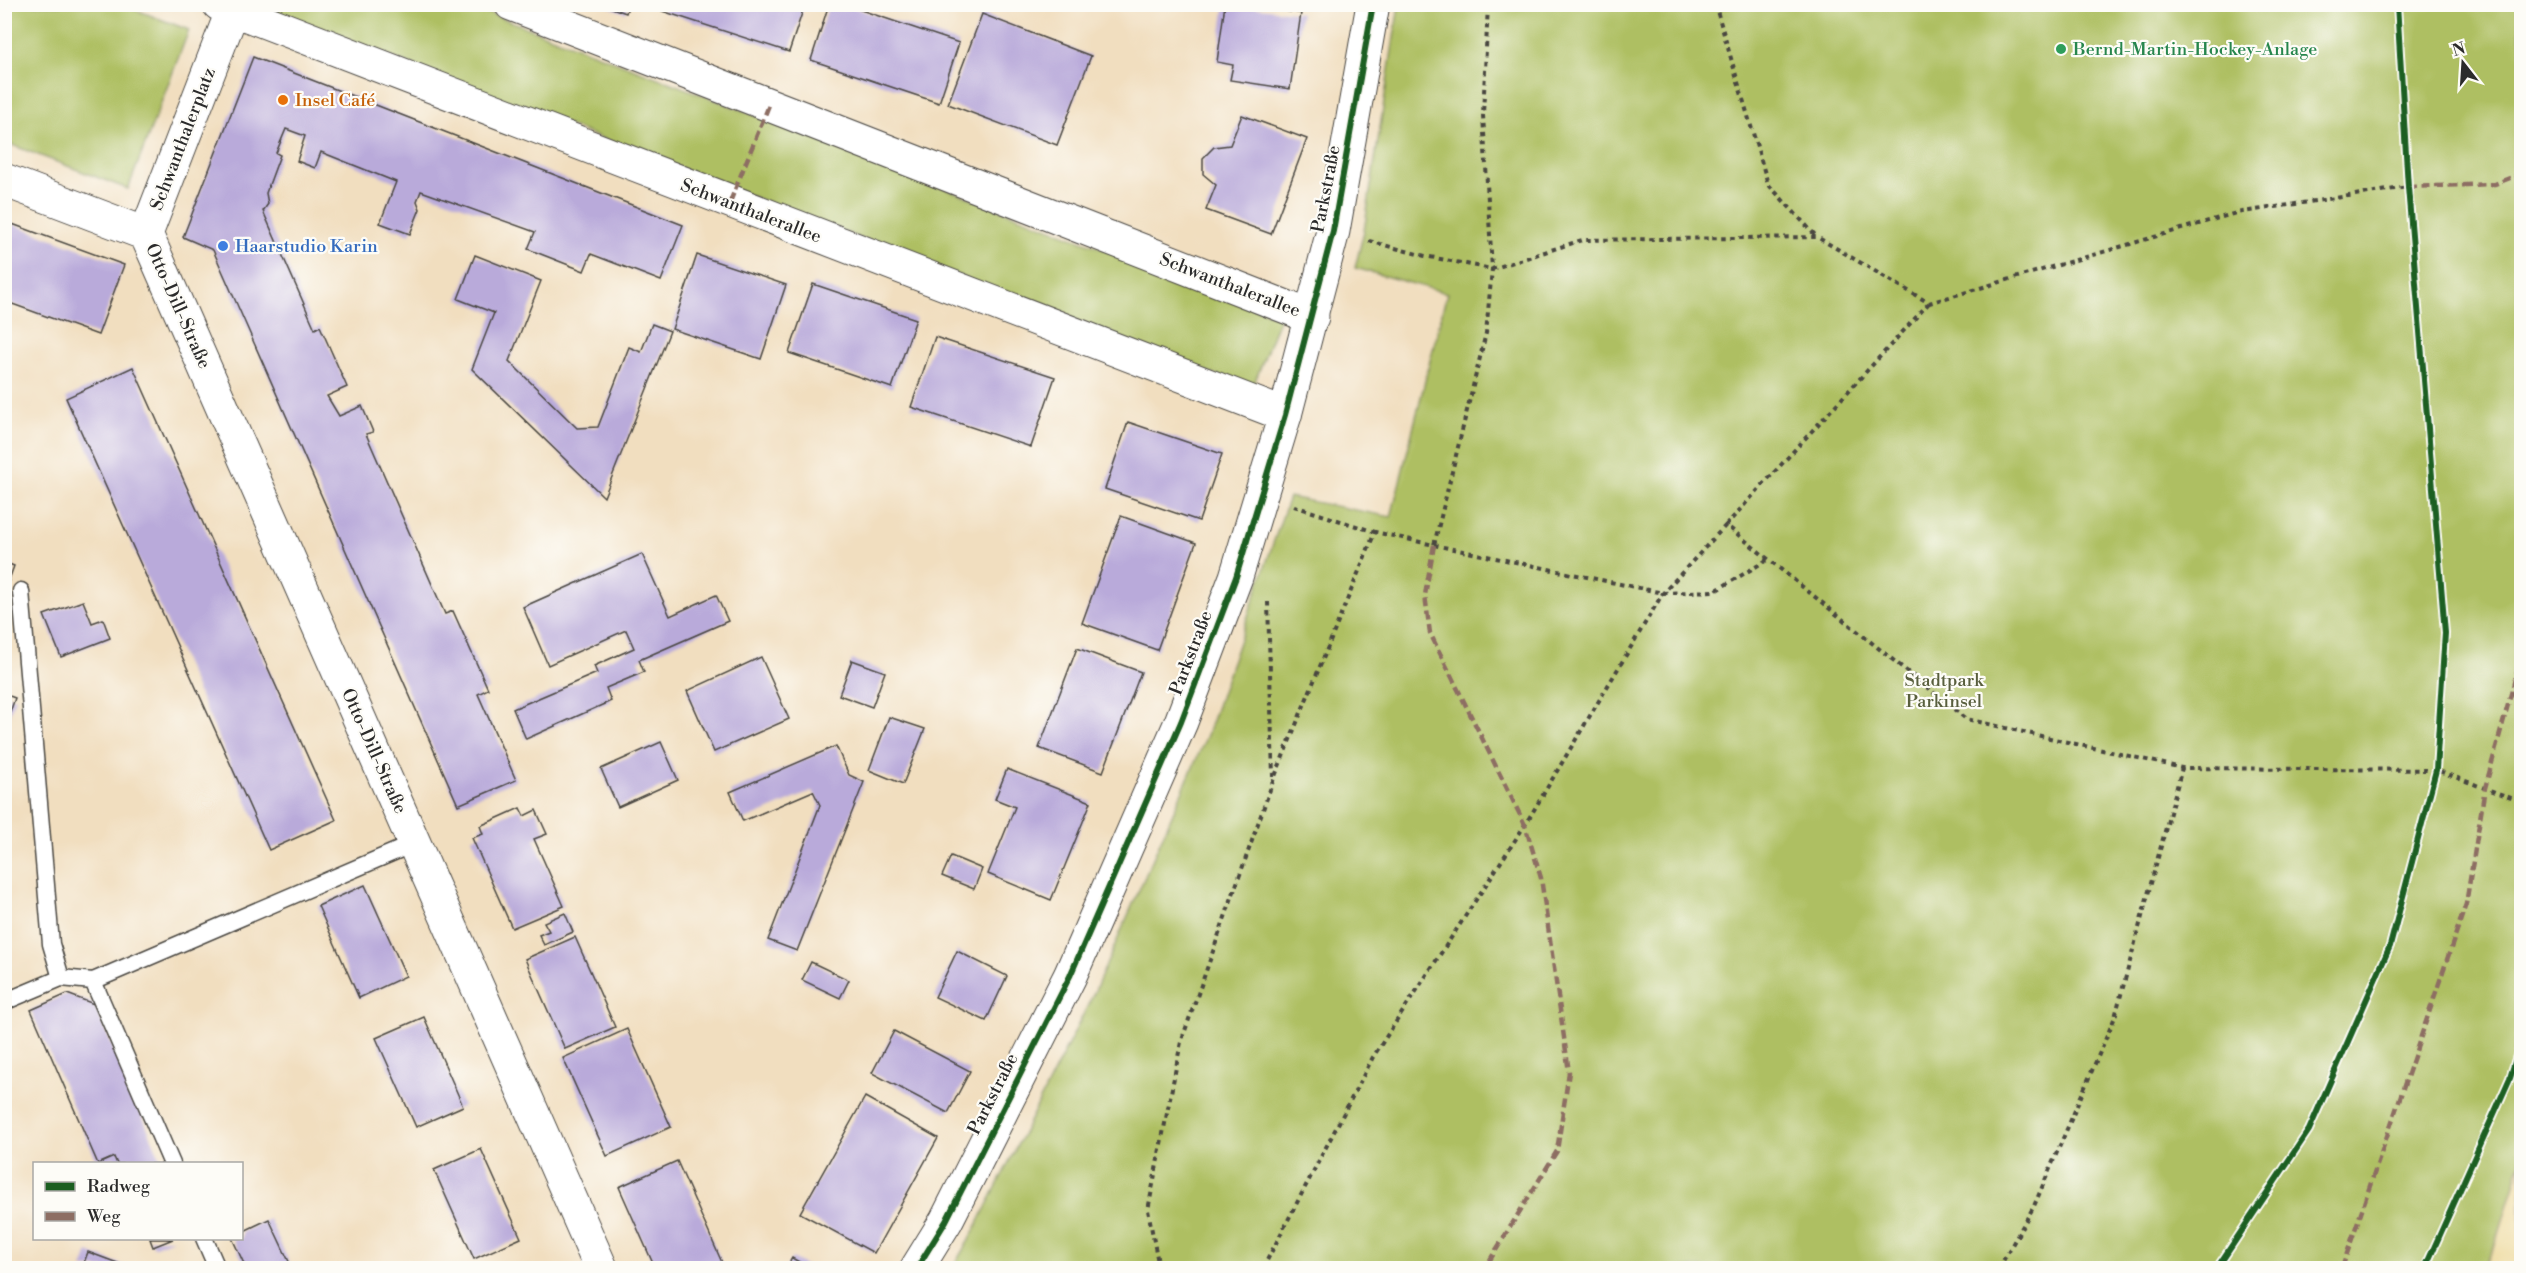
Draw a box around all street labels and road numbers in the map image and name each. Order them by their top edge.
street label: Schwanthalerplatz [145,64,221,214]
street label: Parkstraße [1306,143,1346,235]
street label: Schwanthalerallee [677,174,825,248]
street label: Otto-Dill-Straße [140,240,216,372]
street label: Schwanthalerallee [1156,248,1304,322]
street label: Parkstraße [1164,608,1218,698]
street label: Otto-Dill-Straße [336,685,412,817]
street label: Parkstraße [963,1049,1023,1139]

